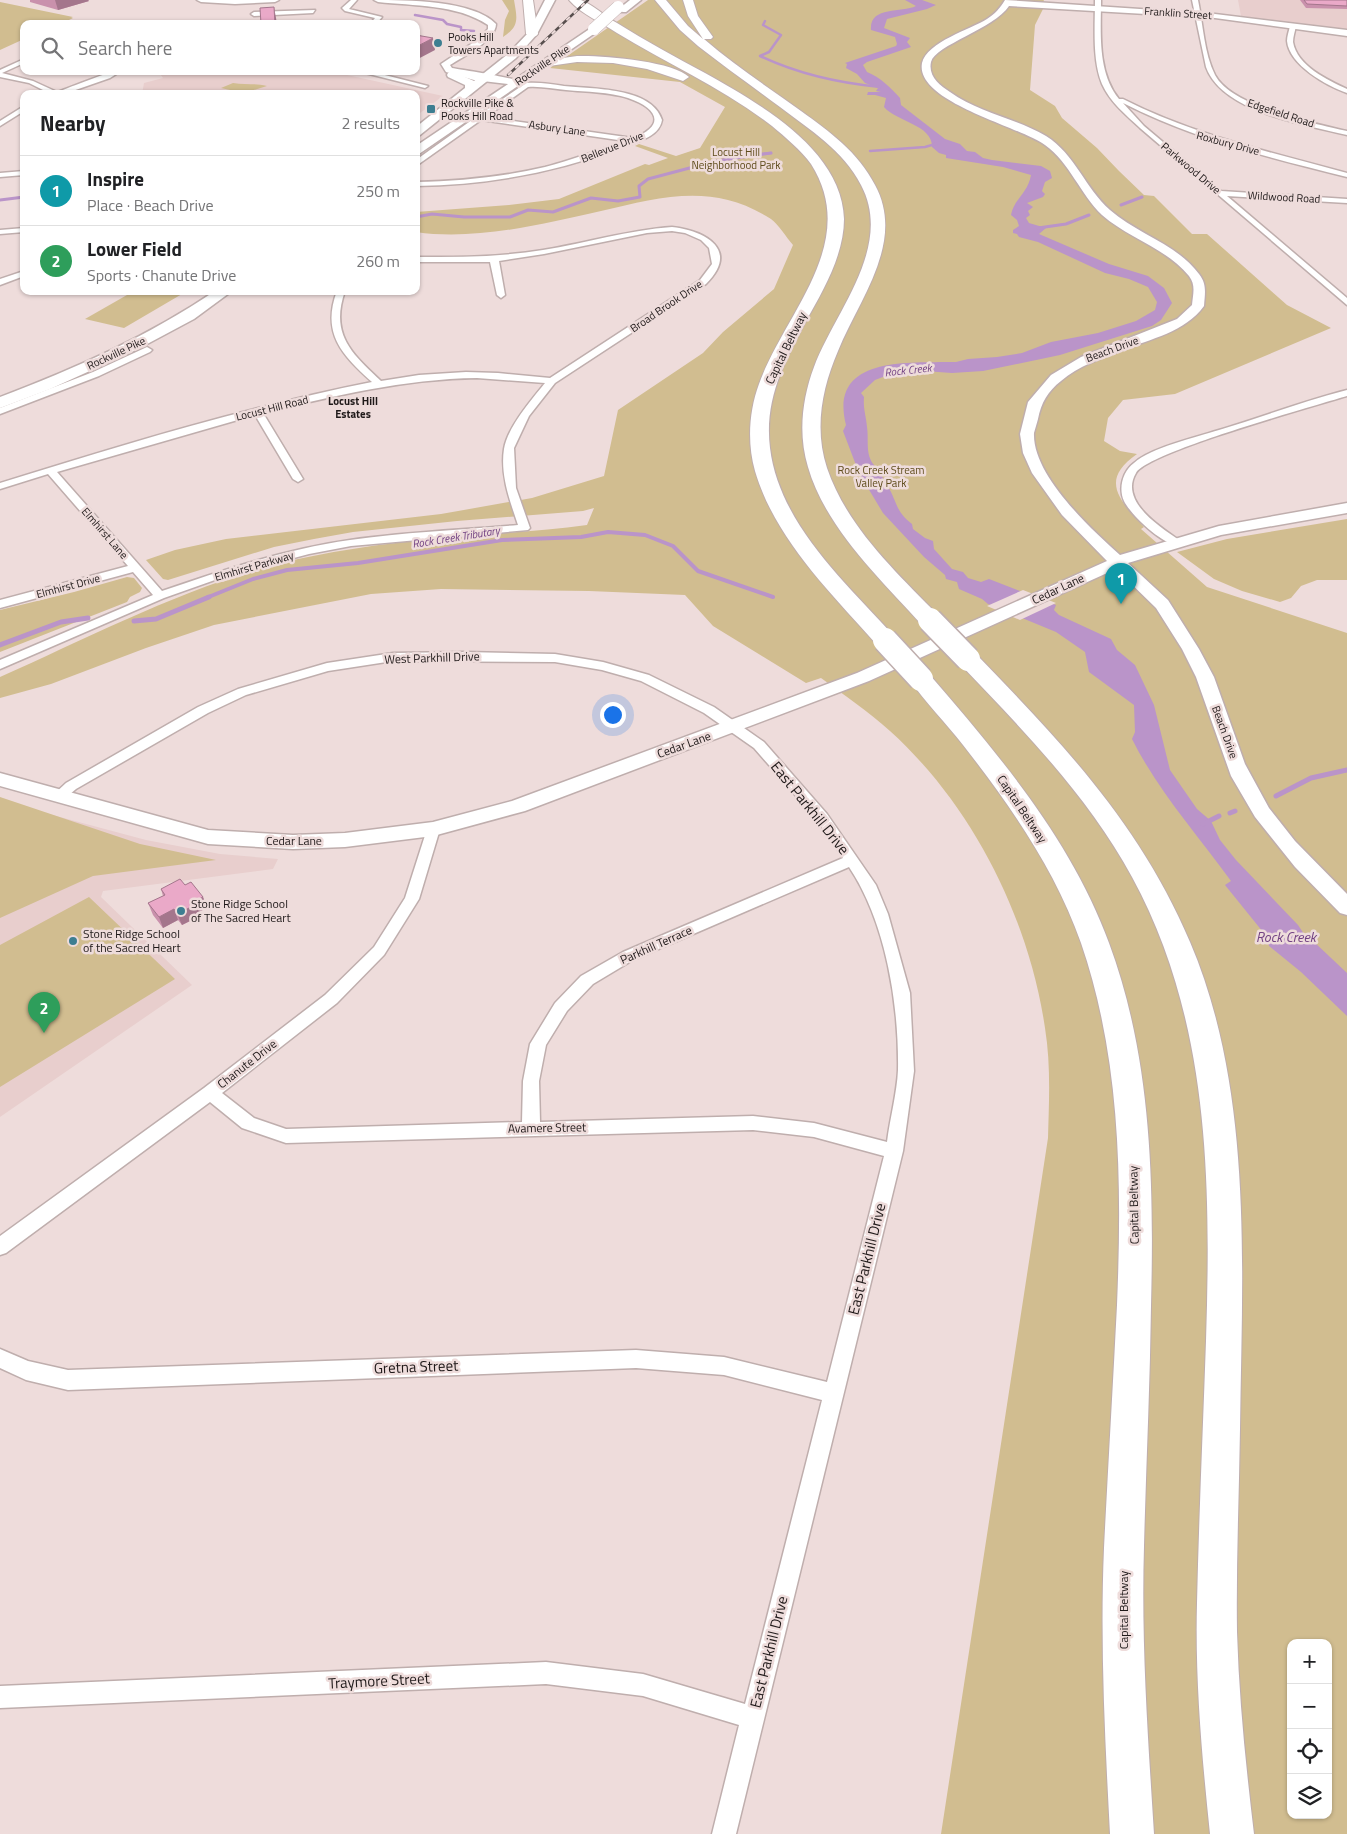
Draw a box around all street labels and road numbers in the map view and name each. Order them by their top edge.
street label: Franklin Street [1144,3,1212,23]
street label: Rockville Pike [511,41,573,89]
street label: Edgefield Road [1246,95,1317,131]
street label: Asbury Lane [528,116,587,140]
street label: Bellevue Drive [578,127,646,167]
street label: Roxbury Drive [1195,127,1262,159]
street label: Parkwood Drive [1158,138,1225,198]
street label: Wildwood Road [1247,187,1321,207]
street label: Broad Brook Drive [627,276,706,336]
street label: Capital Beltway [760,308,811,387]
street label: Rockville Pike [84,332,148,374]
street label: Beach Drive [1083,332,1141,366]
street label: Locust Hill Road [234,391,310,425]
street label: Elmhirst Lane [78,504,132,563]
street label: Elmhirst Parkway [213,547,296,585]
street label: Cedar Lane [1028,568,1087,609]
street label: Elmhirst Drive [34,570,102,602]
street label: West Parkhill Drive [384,646,480,669]
street label: Beach Drive [1208,703,1242,761]
street label: Cedar Lane [654,726,713,763]
street label: East Parkhill Drive [765,756,855,859]
street label: Capital Beltway [993,771,1052,847]
street label: Cedar Lane [266,831,322,850]
street label: Parkhill Terrace [617,920,695,969]
street label: Chanute Drive [213,1034,281,1093]
street label: Avamere Street [508,1117,587,1138]
street label: Capital Beltway [1123,1165,1144,1244]
street label: East Parkhill Drive [842,1201,892,1317]
street label: Gretna Street [373,1354,459,1379]
street label: Capital Beltway [1114,1571,1133,1649]
street label: East Parkhill Drive [744,1594,794,1710]
street label: Traymore Street [328,1666,431,1695]

